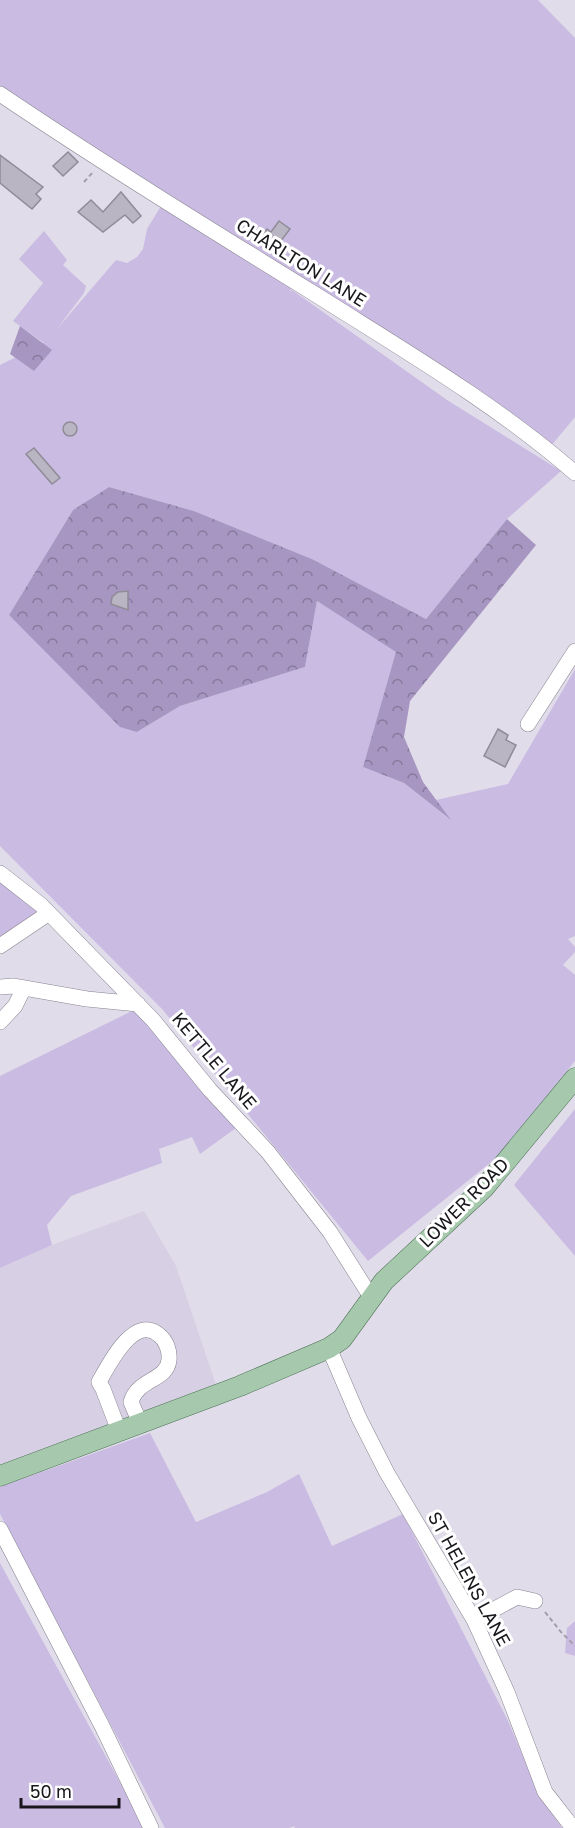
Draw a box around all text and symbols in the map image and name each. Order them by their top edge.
street label: CHARLTON LANE [233,213,370,311]
street label: KETTLE LANE [168,1007,262,1113]
street label: LOWER ROAD [414,1153,513,1252]
street label: ST HELENS LANE [424,1508,516,1649]
scale bar [21,1771,118,1809]
text: 50 m [30,1780,72,1802]

